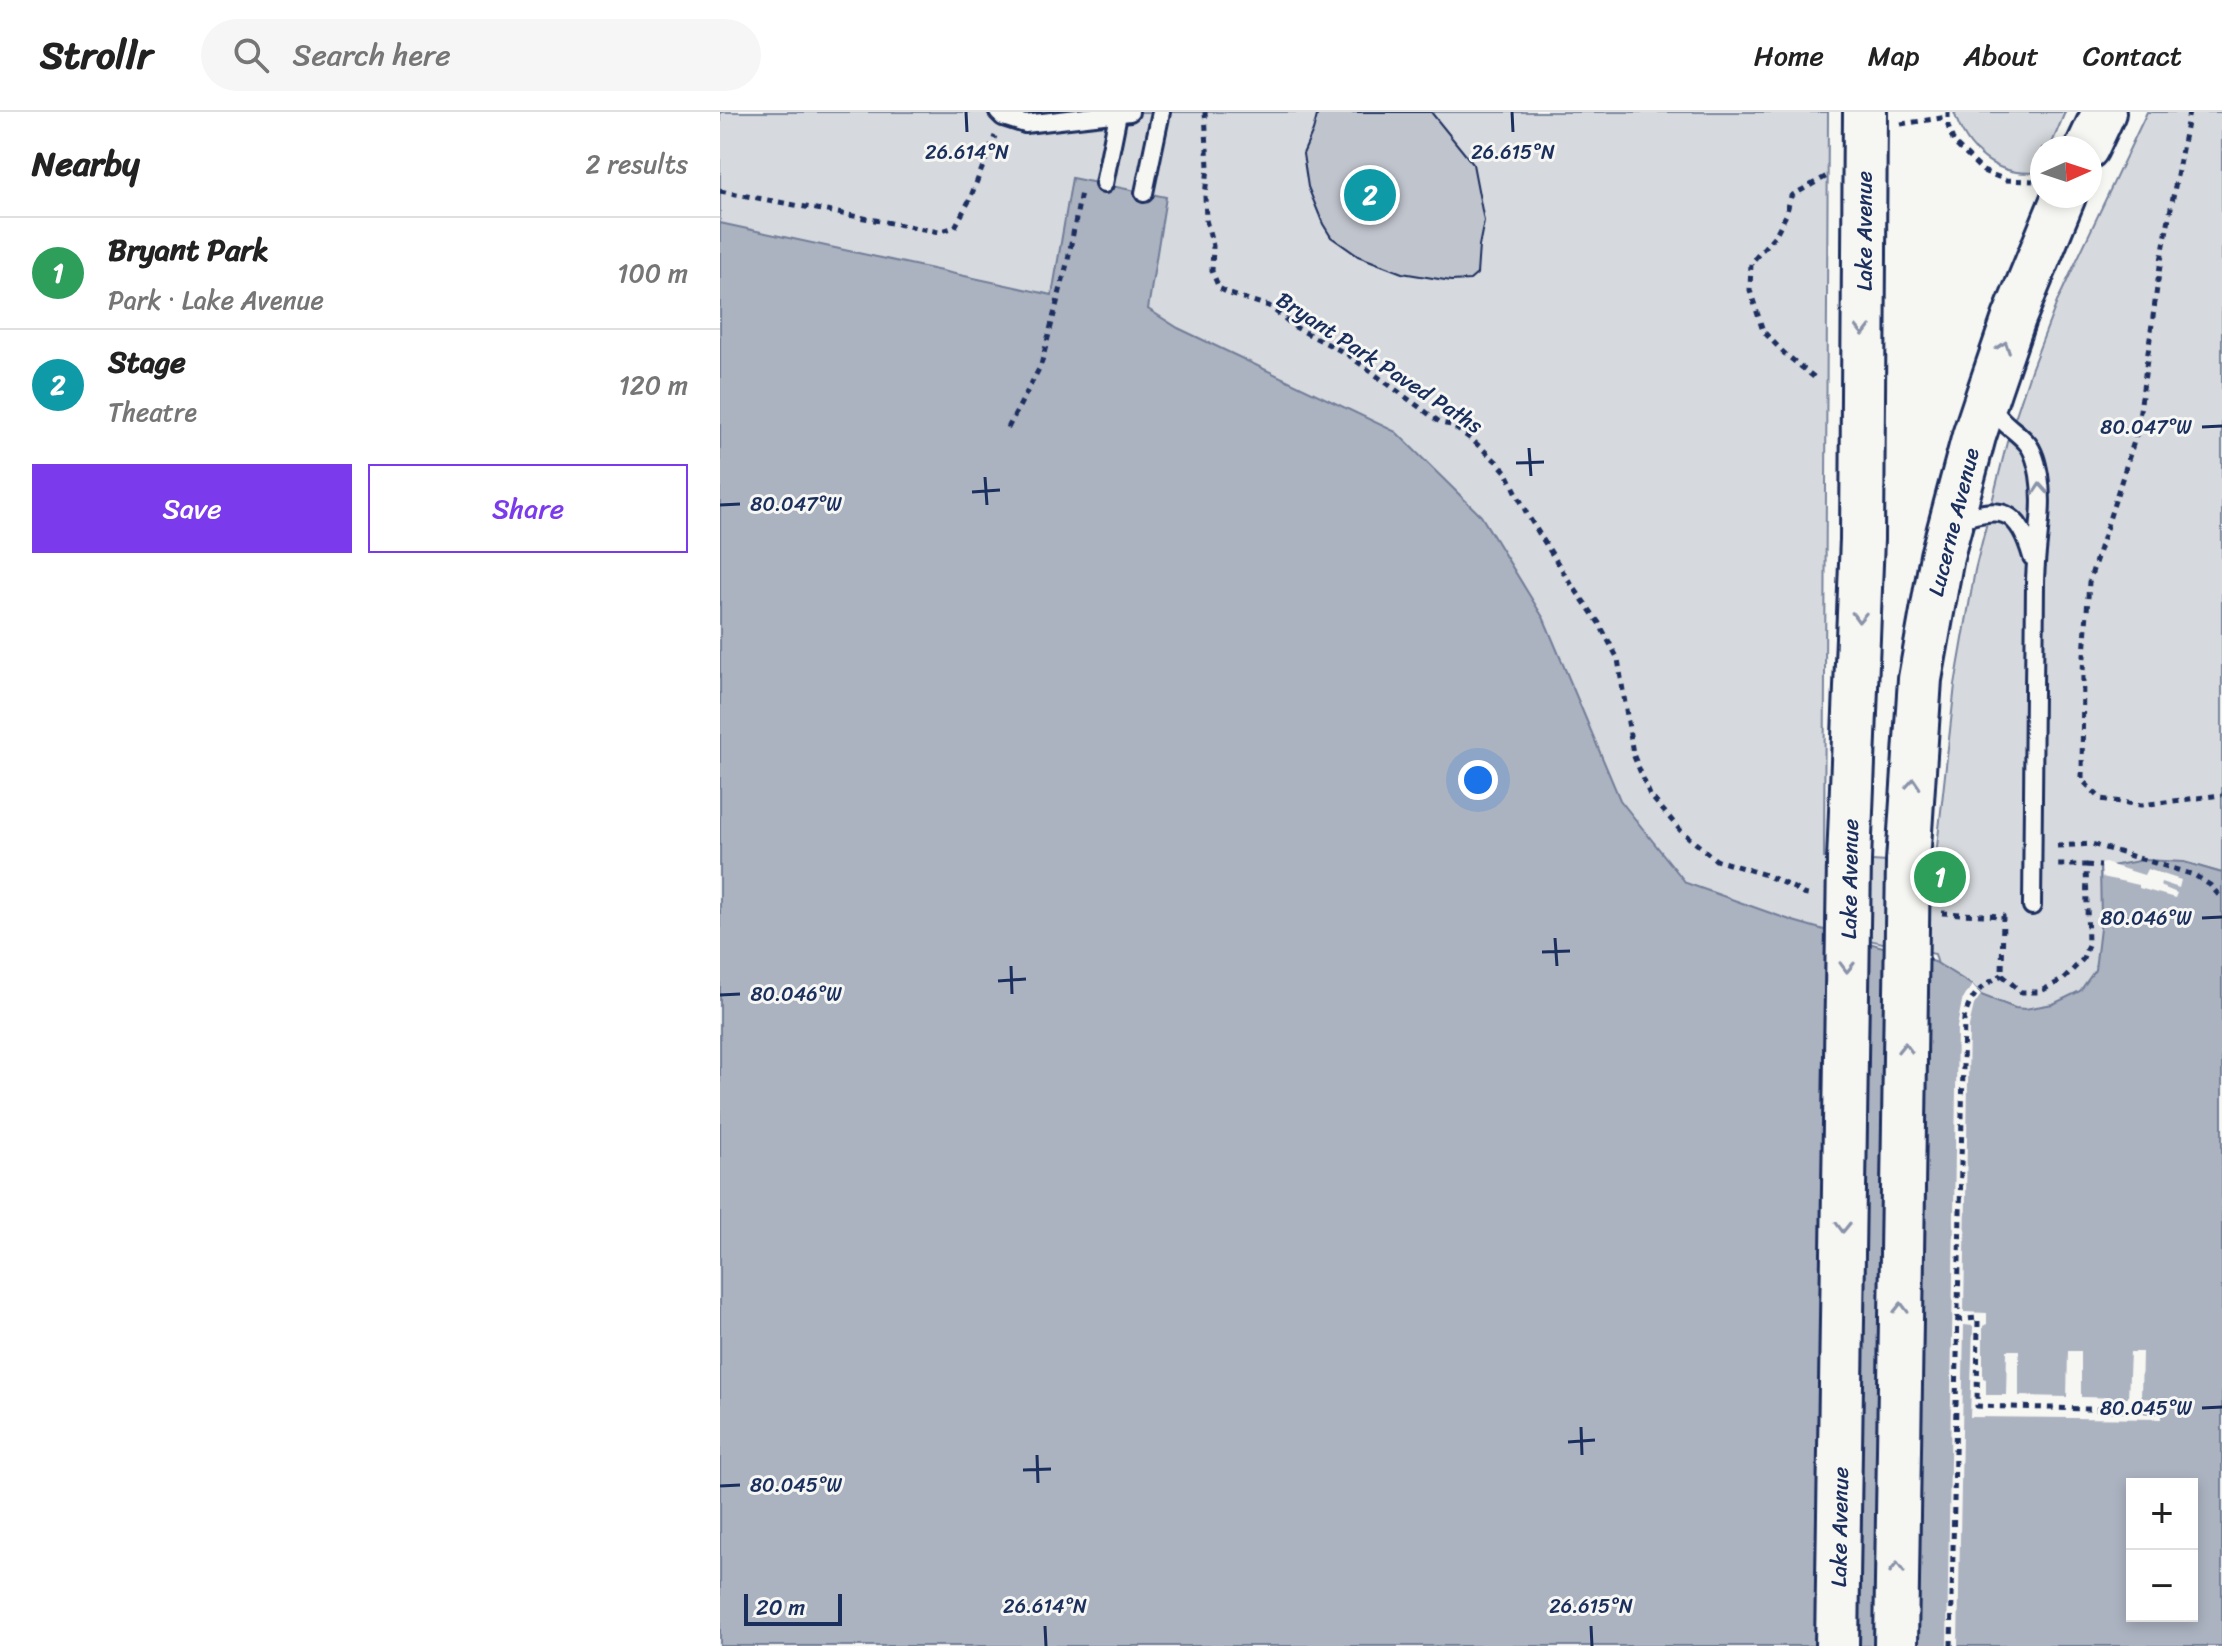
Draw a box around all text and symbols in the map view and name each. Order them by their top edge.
search box [201,19,761,91]
text: Strollr [40,22,153,89]
text: Search here [293,28,451,82]
text: Home [1754,31,1824,80]
text: Map [1868,31,1919,80]
text: About [1963,31,2039,80]
text: Contact [2083,31,2182,80]
icon: search [229,33,273,77]
text: Nearby [32,134,140,194]
text: 26.614°N [925,135,1009,170]
text: 26.615°N [1471,135,1555,170]
north arrow [2030,136,2102,208]
text: 2 results [586,141,688,187]
pin: 2 [1344,165,1396,225]
street label: Lake Avenue [1845,171,1884,291]
text: Bryant Park [108,223,269,277]
text: 1 [52,250,64,296]
text: 100 m [617,250,688,296]
text: Park · Lake Avenue [108,277,324,323]
street label: Bryant Park Paved Paths [1268,281,1492,445]
one-way arrow [1855,324,1872,337]
text: Stage [108,335,186,389]
one-way arrow [1994,341,2010,355]
text: 2 [50,362,66,408]
text: 120 m [619,362,688,408]
text: Theatre [108,389,197,435]
text: 80.047°W [2100,410,2192,445]
street label: Lucerne Avenue [1916,443,1991,600]
button: Save [32,464,352,553]
button: Share [368,464,688,553]
one-way arrow [2032,482,2049,495]
text: 80.047°W [750,487,842,522]
one-way arrow [1850,611,1867,624]
your location [1458,760,1498,800]
one-way arrow [1904,777,1921,790]
street label: Lake Avenue [1829,819,1870,939]
pin: 1 [1914,847,1966,907]
text: 80.046°W [2100,901,2192,936]
one-way arrow [1839,961,1856,974]
text: 80.046°W [750,977,842,1012]
one-way arrow [1896,1041,1913,1054]
one-way arrow [1835,1221,1852,1234]
one-way arrow [1892,1301,1910,1314]
text: 80.045°W [2100,1391,2193,1426]
street label: Lake Avenue [1819,1467,1860,1587]
text: 80.045°W [750,1468,843,1503]
map controls [2126,1478,2198,1622]
button: + [2126,1478,2198,1550]
button: − [2126,1550,2198,1622]
one-way arrow [1888,1561,1906,1574]
text: 20 m [756,1588,805,1627]
text: 26.614°N [1003,1589,1087,1624]
text: 26.615°N [1549,1589,1633,1624]
scale bar [744,1590,842,1626]

